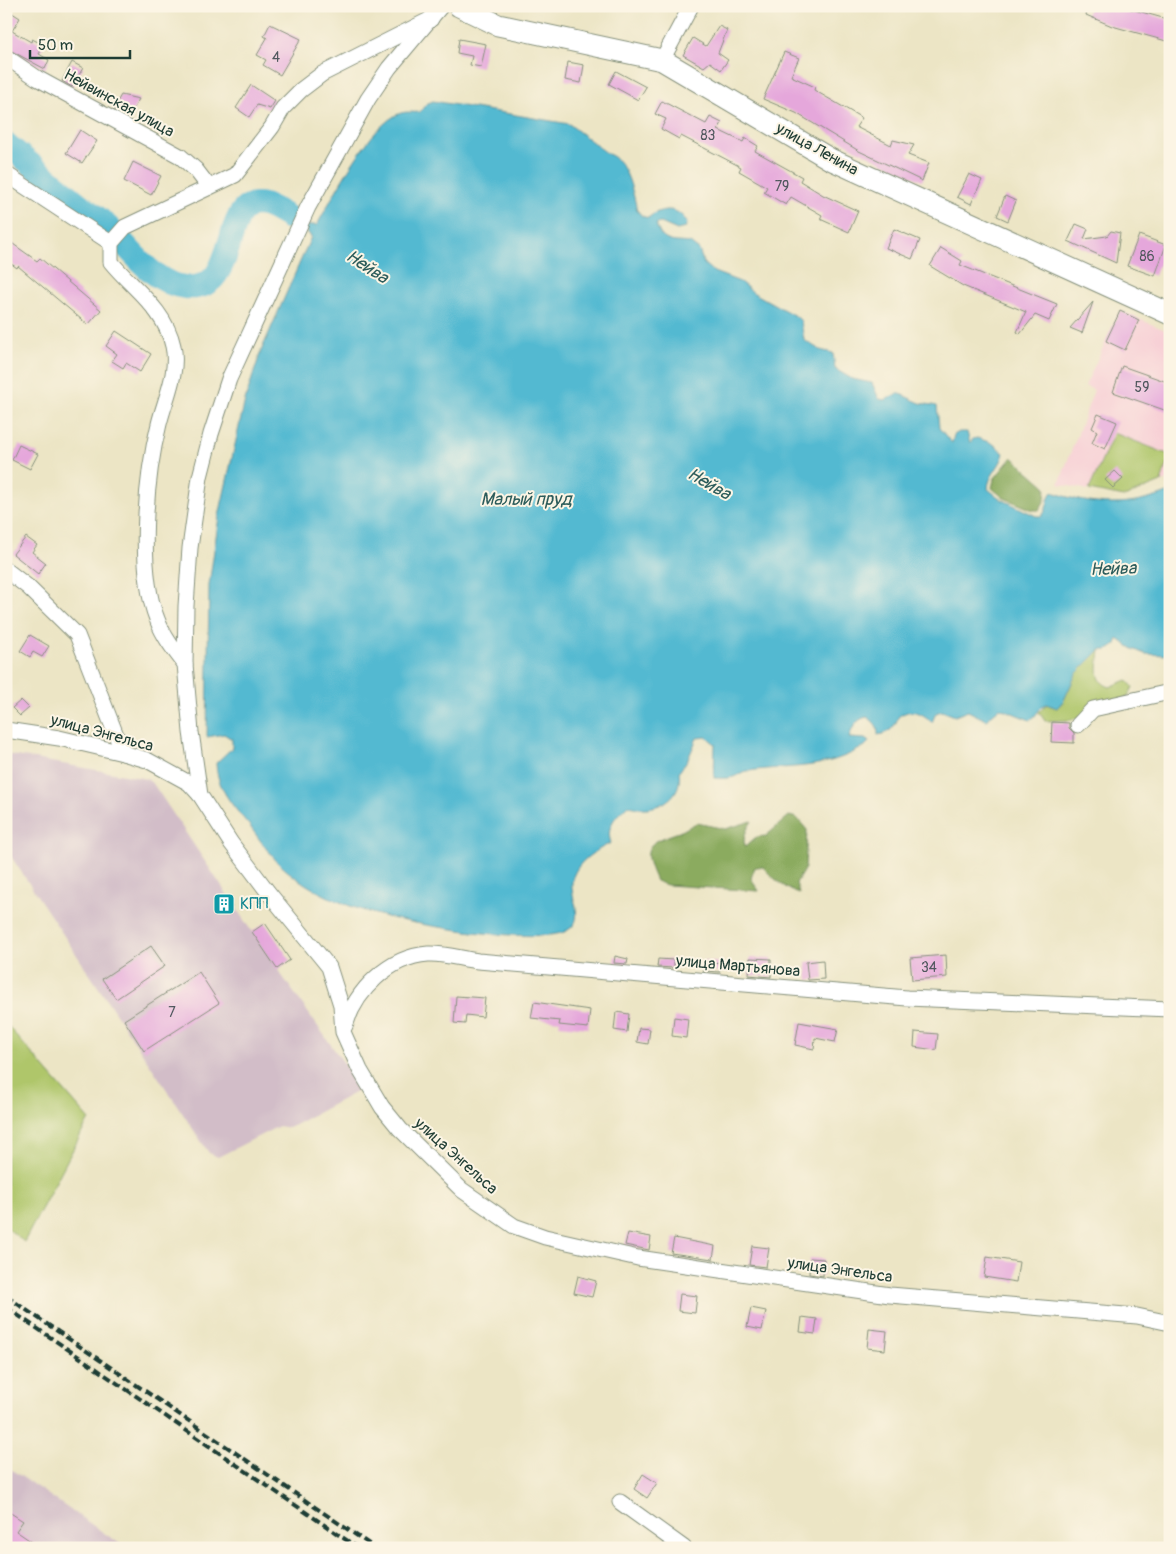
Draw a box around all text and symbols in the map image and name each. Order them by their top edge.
scale bar [30,28,130,60]
text: 50 m [38,36,73,55]
house number: 4 [272,49,280,66]
street label: Нейвинская улица [60,64,178,142]
street label: улица Ленина [771,118,862,180]
house number: 83 [701,127,716,144]
house number: 79 [775,178,789,195]
water label: Нейва [341,245,394,290]
house number: 86 [1139,248,1155,265]
house number: 59 [1135,379,1149,396]
water label: Нейва [683,463,736,506]
water label: Малый пруд [480,488,574,511]
water label: Нейва [1090,557,1138,581]
street label: улица Энгельса [47,709,156,756]
building icon: КПП [212,892,236,916]
place label: КПП [240,894,269,914]
street label: улица Мартьянова [674,951,801,981]
house number: 34 [921,959,937,976]
house number: 7 [168,1004,176,1021]
street label: улица Энгельса [409,1113,502,1199]
street label: улица Энгельса [785,1253,894,1287]

